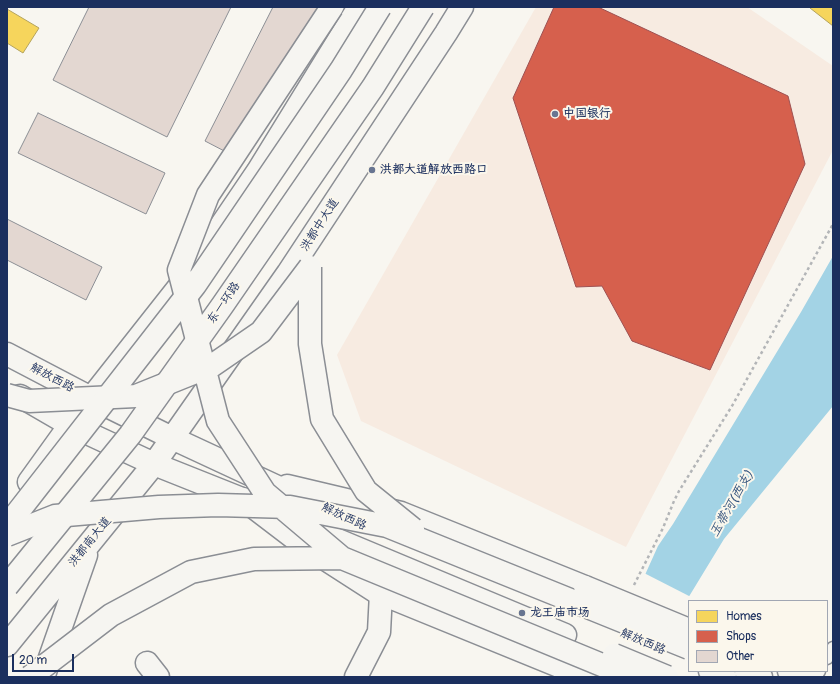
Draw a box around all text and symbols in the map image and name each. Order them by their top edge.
place label: 中国银行 [563,107,611,121]
marker: 中国银行 [550,109,560,119]
place label: 洪都大道解放西路口 [380,163,488,177]
marker: 洪都大道解放西路口 [367,165,377,175]
street label: 洪都中大道 [298,196,342,254]
street label: 东一环路 [204,279,244,327]
street label: 解放西路 [27,360,77,396]
water label: 玉带河(西支) [707,468,757,540]
street label: 解放西路 [319,500,369,534]
street label: 洪都南大道 [66,514,114,570]
legend [688,600,828,672]
place label: 龙王庙市场 [530,606,590,620]
marker: 龙王庙市场 [517,608,527,618]
text: Homes [726,609,762,624]
street label: 解放西路 [618,626,668,658]
text: Shops [726,629,756,644]
scale bar [14,646,76,672]
text: Other [726,649,754,664]
text: 20 m [19,653,47,668]

